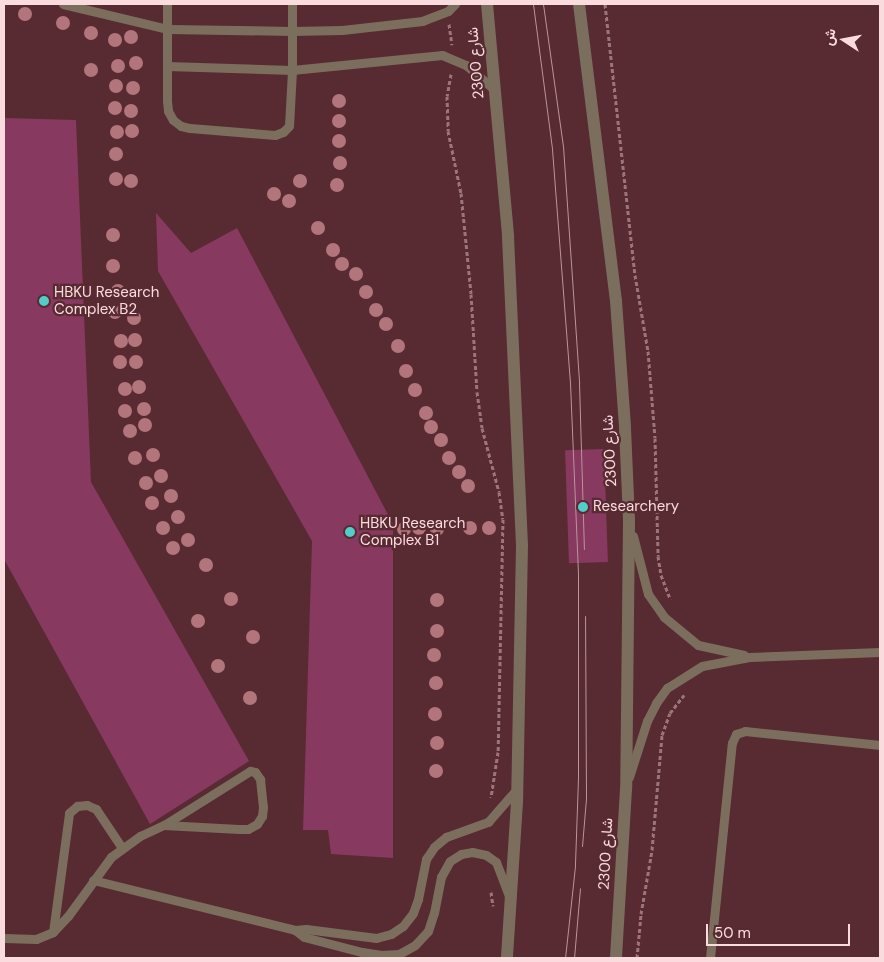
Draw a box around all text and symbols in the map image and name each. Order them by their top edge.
north arrow [819,15,869,65]
street label: شارع 2300 [464,26,488,100]
text: ش [819,27,840,47]
place label: HBKU Research Complex B2 [54,283,159,318]
marker: HBKU Research Complex B2 [38,295,50,307]
street label: شارع 2300 [599,414,621,488]
place label: Researchery [593,498,679,516]
marker: Researchery [577,501,589,513]
place label: HBKU Research Complex B1 [360,514,465,549]
marker: HBKU Research Complex B1 [344,526,356,538]
street label: شارع 2300 [595,817,617,891]
scale bar [709,914,853,946]
text: 50 m [714,923,751,943]

